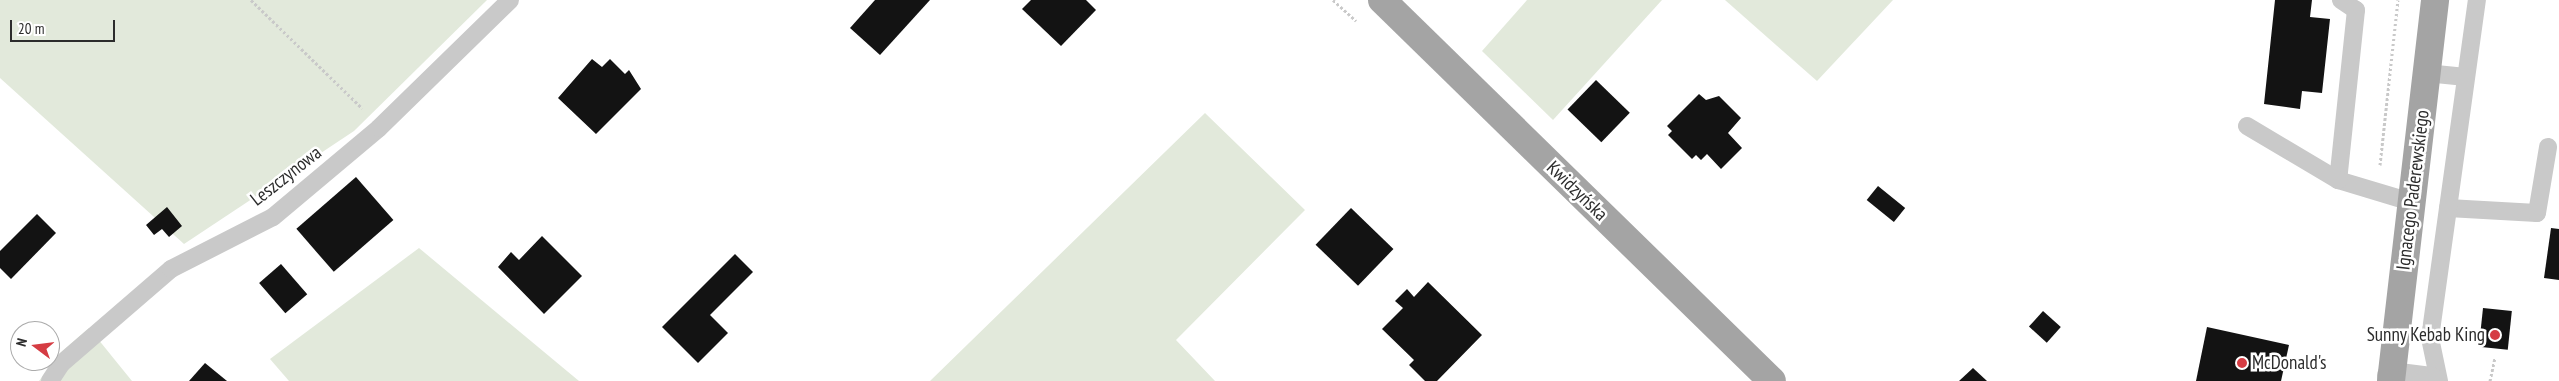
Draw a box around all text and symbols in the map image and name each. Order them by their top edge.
scale bar [12,10,118,42]
text: 20 m [18,19,44,38]
street label: Ignacego Paderewskiego [2392,109,2434,271]
street label: Leszczynowa [246,141,326,211]
street label: Kwidzyńska [1542,157,1612,225]
north arrow [10,321,60,371]
place label: Sunny Kebab King [2366,324,2485,346]
marker: Sunny Kebab King [2489,329,2501,341]
text: N [12,336,31,348]
place label: McDonald's [2252,352,2327,374]
marker: McDonald's [2236,357,2248,369]

